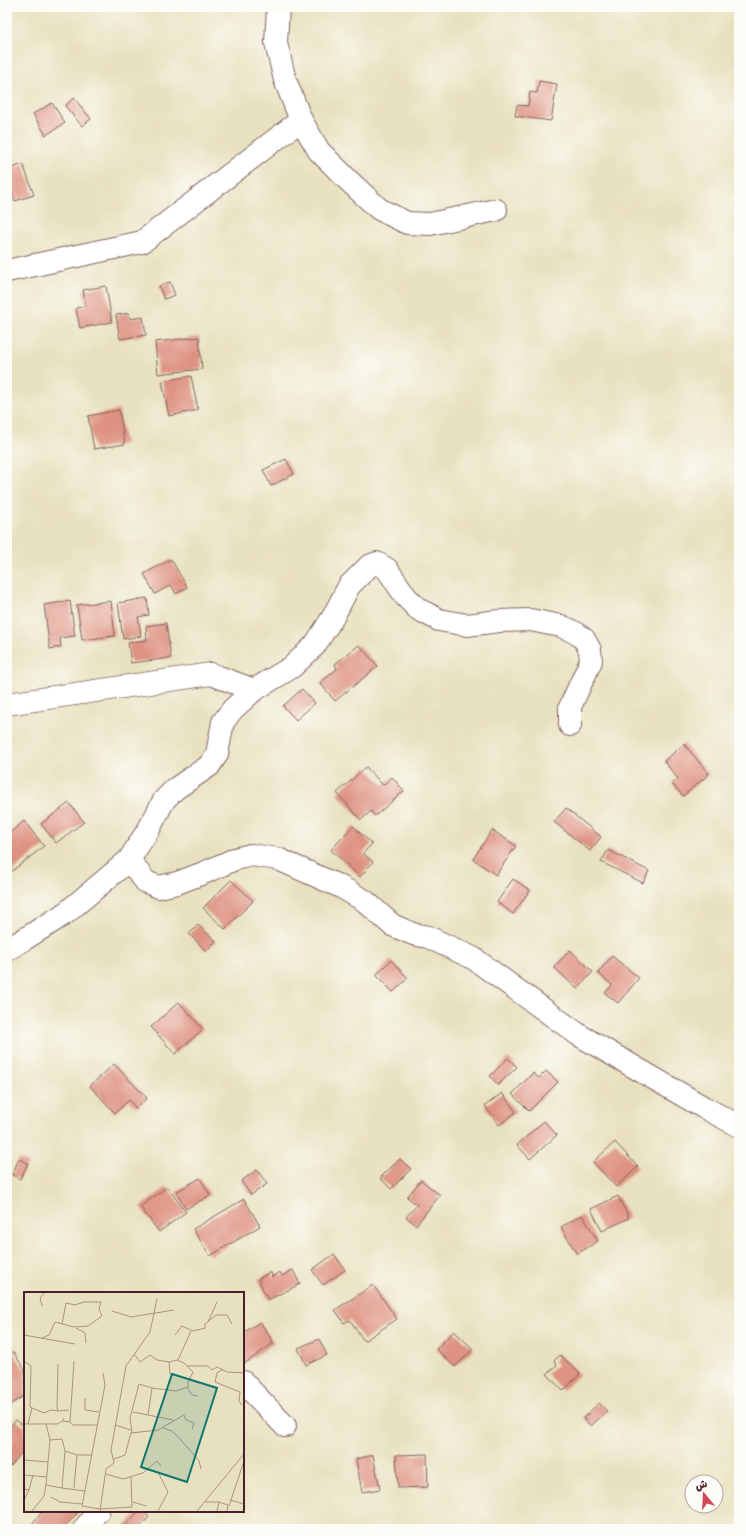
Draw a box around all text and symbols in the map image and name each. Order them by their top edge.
inset map [24,1292,244,1512]
north arrow [684,1474,724,1514]
text: ش [693,1477,709,1493]

